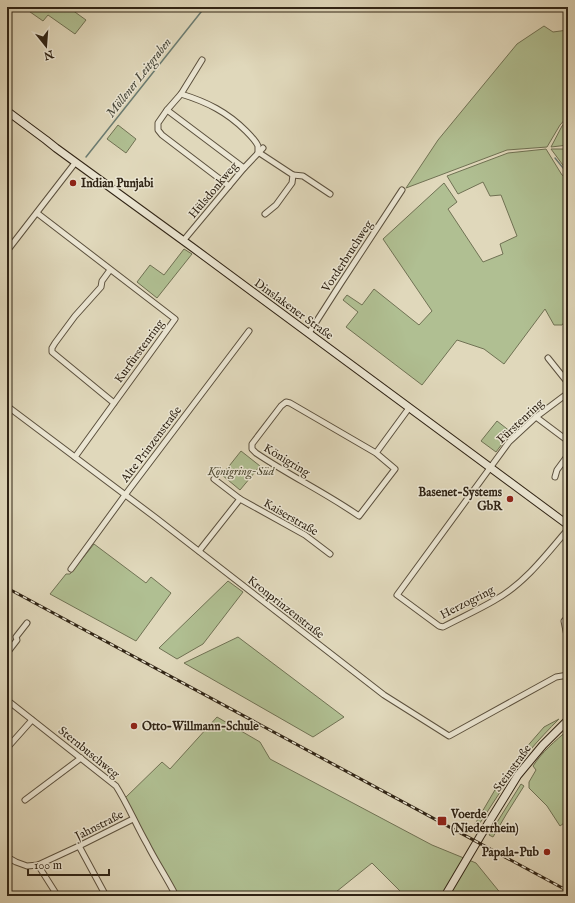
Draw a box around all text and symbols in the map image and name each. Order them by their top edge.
north arrow [26,26,66,66]
water label: Möllener Leitgraben [103,34,177,122]
text: N [42,46,56,63]
street label: Hülsdonkweg [185,159,242,222]
place label: Indian Punjabi [81,176,154,192]
marker: Indian Punjabi [68,178,78,188]
street label: Vorderbruchweg [318,217,376,296]
street label: Dinslakener Straße [251,276,337,343]
street label: Kurfürstenring [111,316,168,386]
street label: Fürstenring [494,395,547,447]
street label: Alte Prinzenstraße [117,403,185,486]
street label: Königring [261,441,313,480]
park label: Königring-Süd [207,464,276,480]
place label: Basenet-Systems GbR [418,485,503,514]
marker: Basenet-Systems GbR [505,494,515,504]
street label: Kaiserstraße [261,496,321,539]
street label: Kronprinzenstraße [244,573,328,643]
street label: Herzogring [437,582,497,623]
place label: Otto-Willmann-Schule [142,719,259,734]
marker: Otto-Willmann-Schule [129,721,139,731]
street label: Sternbuschweg [55,723,123,782]
street label: Steinstraße [490,741,535,795]
street label: Jahnstraße [71,807,127,846]
place label: Voerde (Niederrhein) [450,807,519,836]
marker: Voerde (Niederrhein) [436,815,448,827]
place label: Papala-Pub [482,845,540,861]
marker: Papala-Pub [542,847,552,857]
scale bar [28,851,109,877]
text: 100 m [34,858,62,873]

